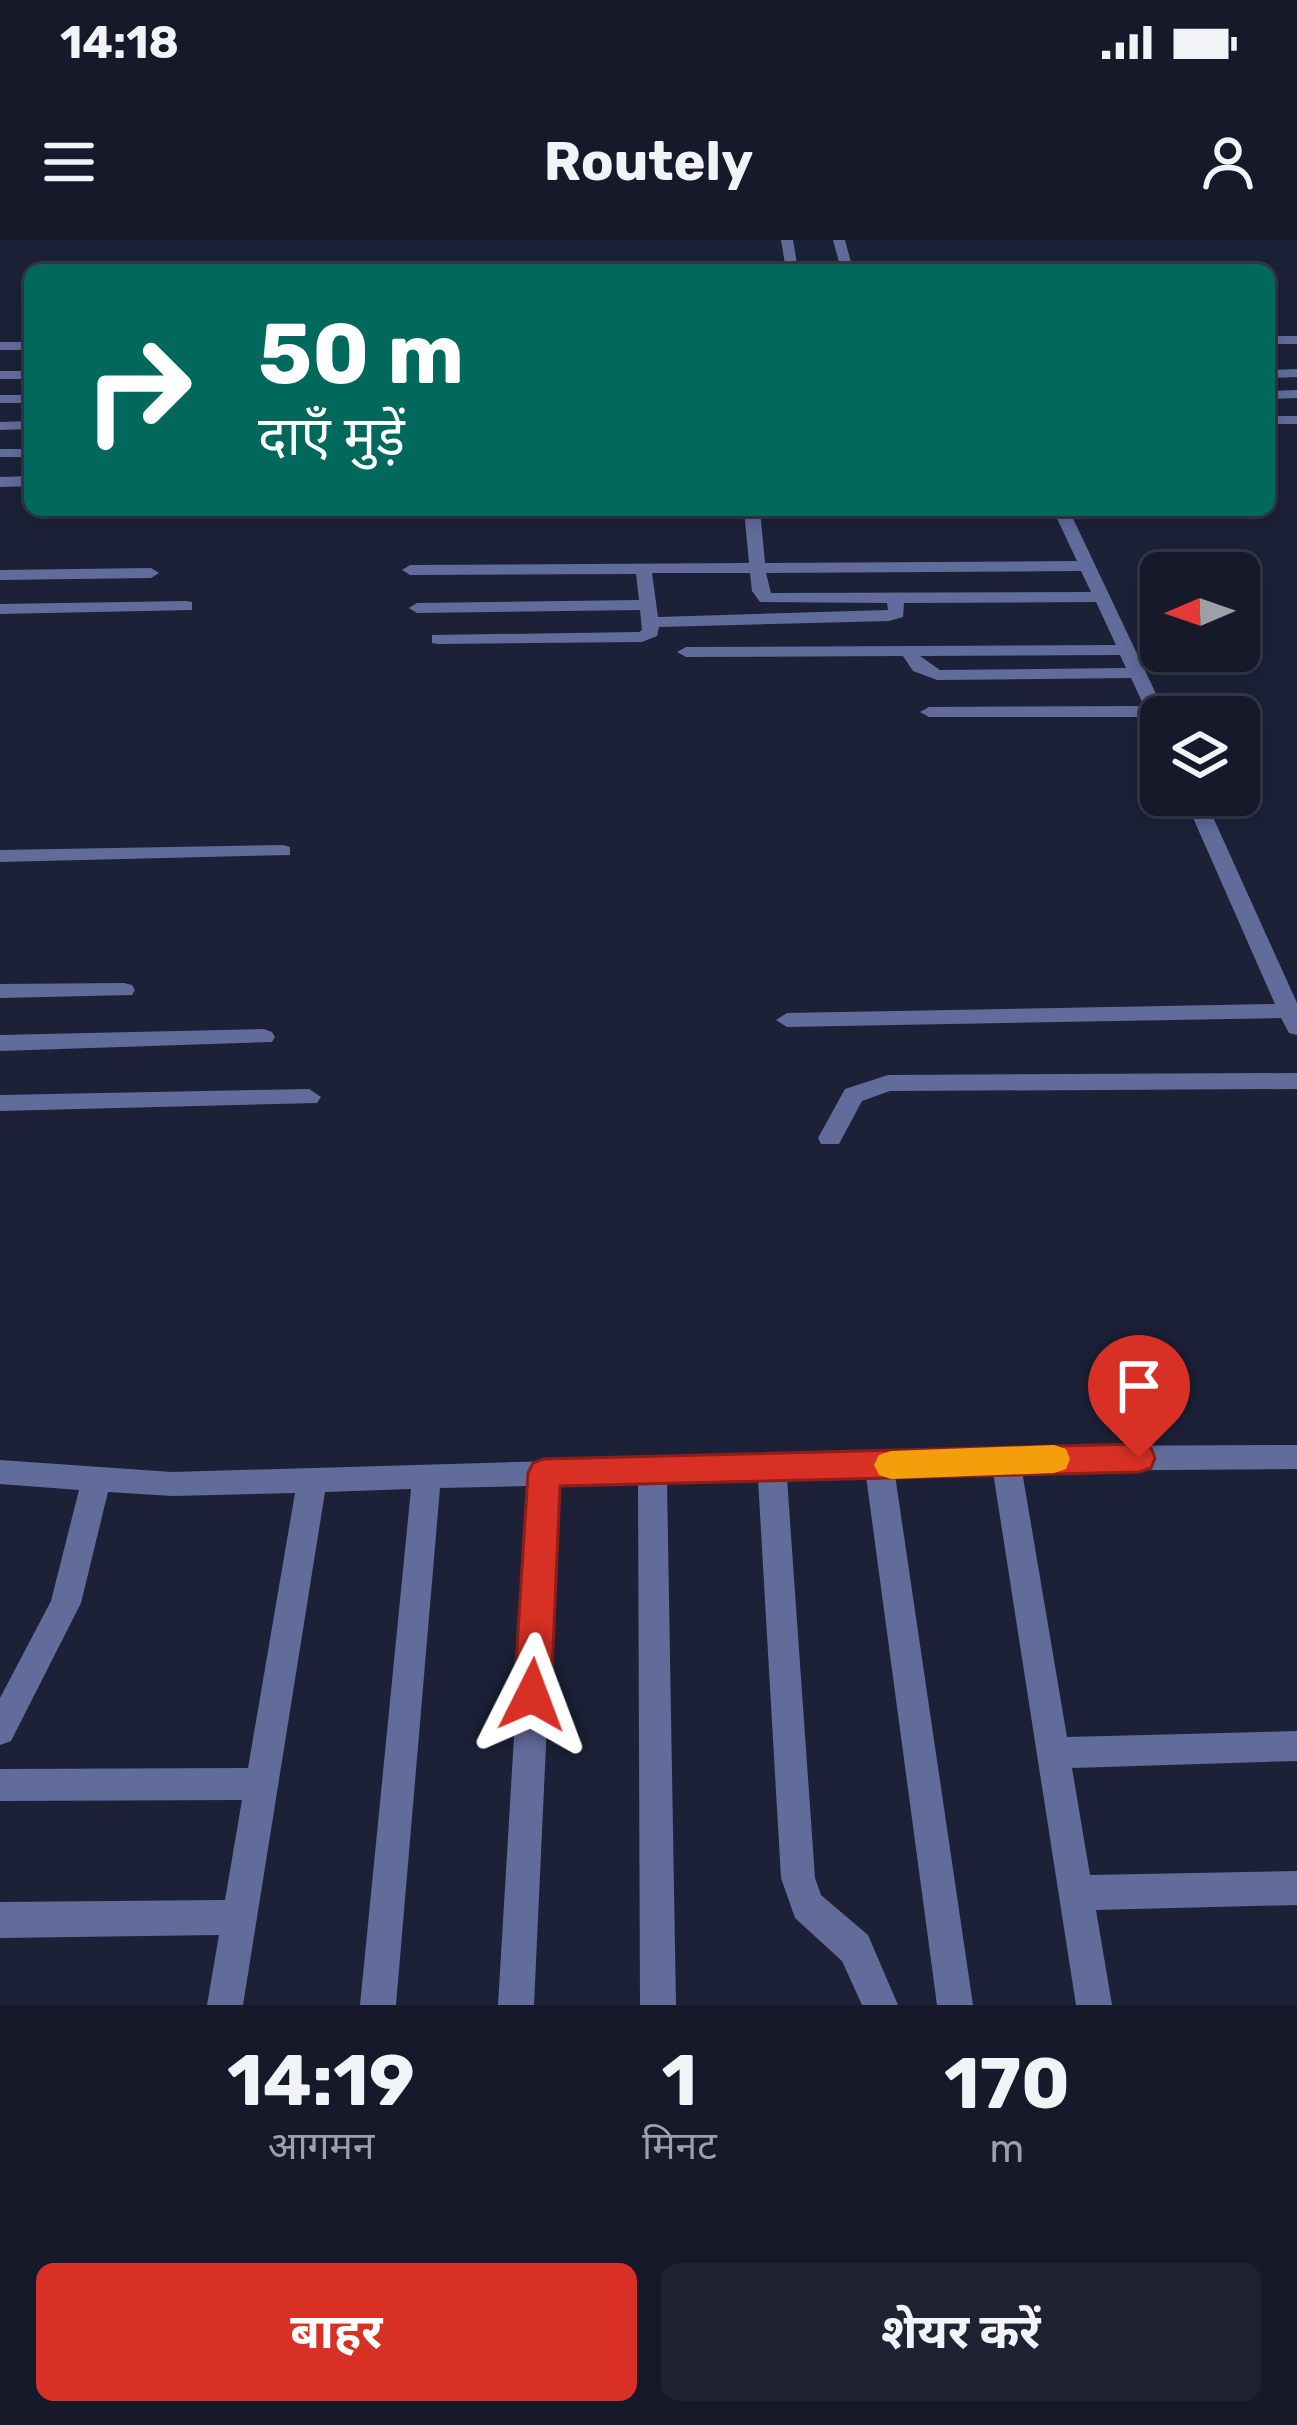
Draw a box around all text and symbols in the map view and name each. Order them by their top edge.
text: 14:18 [60,16,179,69]
icon: menu [36,129,102,195]
icon: person [1195,129,1261,195]
text: Routely [544,130,753,194]
text: 50 m [258,304,464,404]
icon: right [60,312,216,468]
text: दाएँ मुड़ें [258,405,405,469]
north arrow [1140,552,1260,672]
map controls [1140,552,1260,816]
button: layers [1140,696,1260,816]
pin [1088,1335,1190,1458]
icon: arrive [1106,1353,1172,1419]
position arrow [469,1632,595,1758]
text: 14:19 [227,2038,415,2123]
text: 1 [662,2038,697,2123]
text: 170 [944,2041,1070,2126]
text: आगमन [268,2123,374,2169]
text: मिनट [642,2123,717,2169]
text: m [990,2126,1024,2172]
button: बाहर [36,2263,637,2401]
button: शेयर करें [661,2263,1261,2401]

